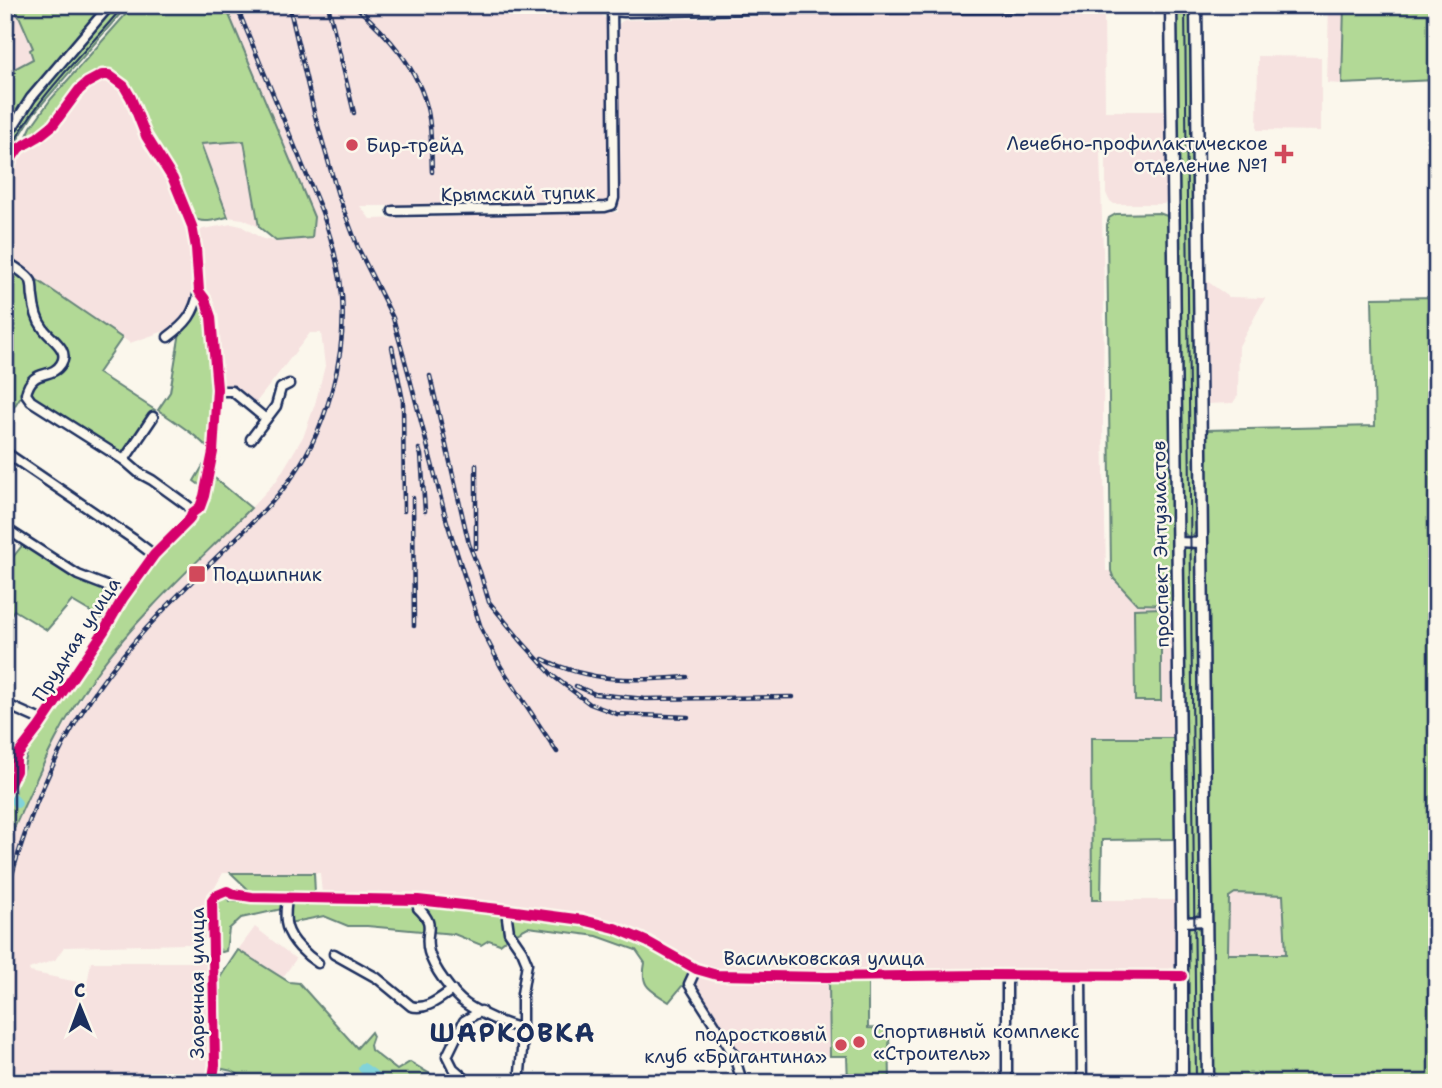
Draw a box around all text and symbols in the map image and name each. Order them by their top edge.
place label: Лечебно-профилактическое отделение №1 [1006,131,1268,178]
place label: Бир-трейд [366,133,464,158]
marker: Бир-трейд [344,137,360,153]
marker: Лечебно-профилактическое отделение №1 [1274,144,1294,164]
street label: Крымский тупик [440,180,596,207]
street label: проспект Энтузиастов [1146,440,1175,648]
place label: Подшипник [213,562,322,587]
marker: Подшипник [187,564,207,584]
street label: Прудная улица [27,572,126,706]
street label: Заречная улица [185,907,210,1059]
street label: Васильковская улица [724,946,925,971]
north arrow [46,972,116,1042]
text: С [74,978,86,1003]
district label: ШАРКОВКА [430,1015,596,1050]
place label: Спортивный комплекс «Строитель» [873,1019,1080,1066]
place label: подростковый клуб «Бригантина» [644,1022,827,1069]
marker: Спортивный комплекс «Строитель» [851,1034,867,1050]
marker: подростковый клуб «Бригантина» [833,1037,849,1053]

